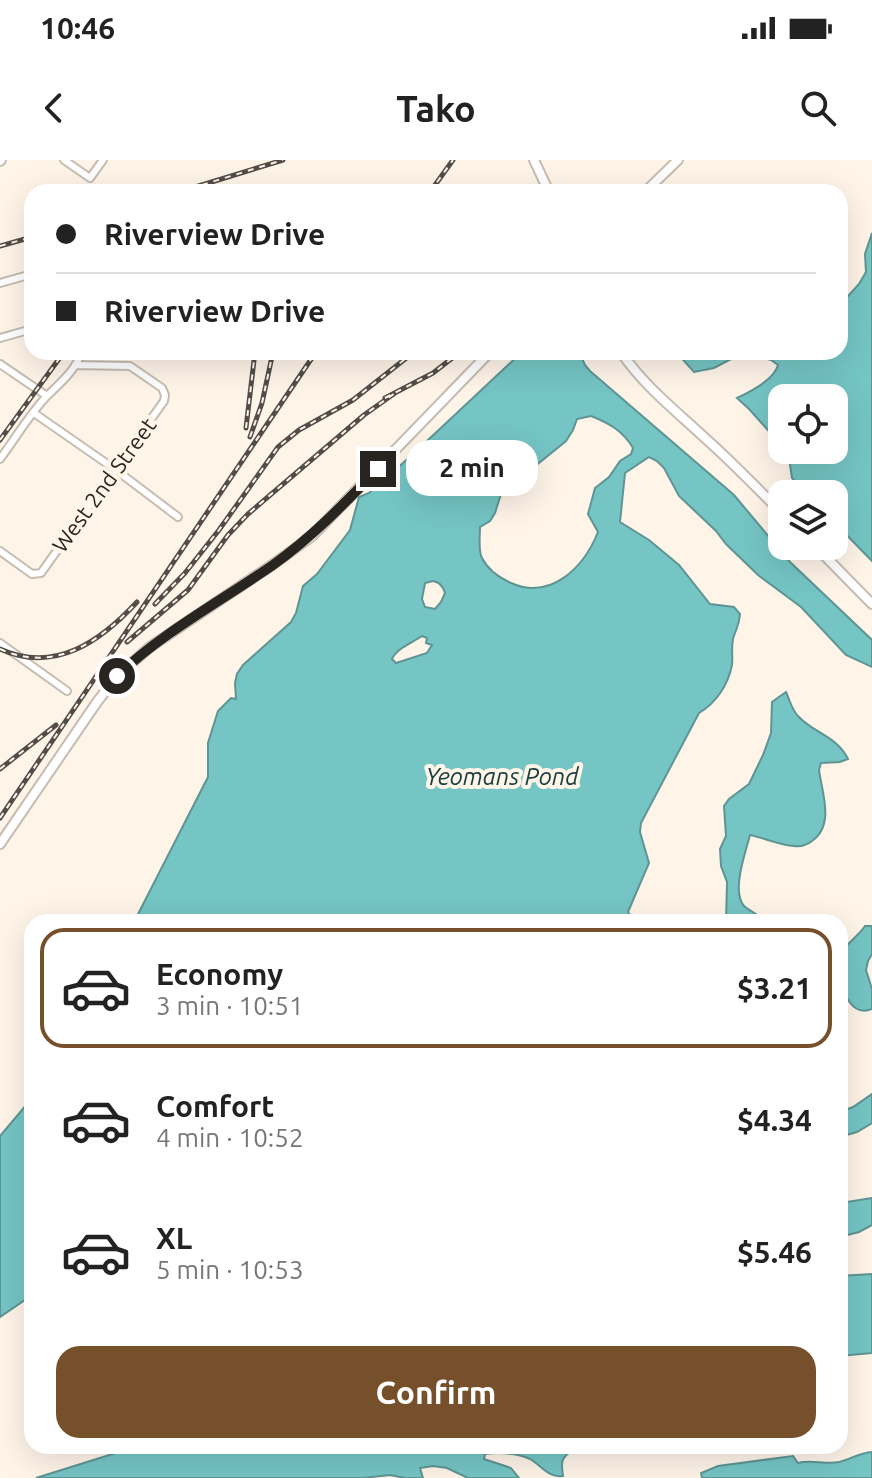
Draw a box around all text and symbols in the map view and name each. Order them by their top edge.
text: 10:46 [40,11,115,45]
icon: back [32,86,76,130]
icon: search [796,86,840,130]
text: Tako [396,88,476,129]
text: Riverview Drive [104,217,325,251]
text: Riverview Drive [104,294,325,328]
map controls [768,384,848,560]
button: locate [768,384,848,464]
street label: West 2nd Street [47,412,161,557]
callout: 2 min [406,441,538,497]
route end [360,451,396,487]
text: 2 min [439,453,505,482]
button: layers [768,480,848,560]
route start [99,658,135,694]
water label: Yeomans Pond [425,763,579,790]
icon: car [60,952,132,1024]
text: Economy [156,957,283,991]
text: $3.21 [737,971,812,1005]
text: 3 min · 10:51 [156,991,304,1020]
icon: car [60,1084,132,1156]
text: Comfort [156,1089,274,1123]
text: $4.34 [737,1103,812,1137]
text: 4 min · 10:52 [156,1123,304,1152]
icon: car [60,1216,132,1288]
text: XL [156,1221,192,1255]
text: $5.46 [737,1235,812,1269]
text: 5 min · 10:53 [156,1255,304,1284]
button: Confirm [56,1346,816,1438]

